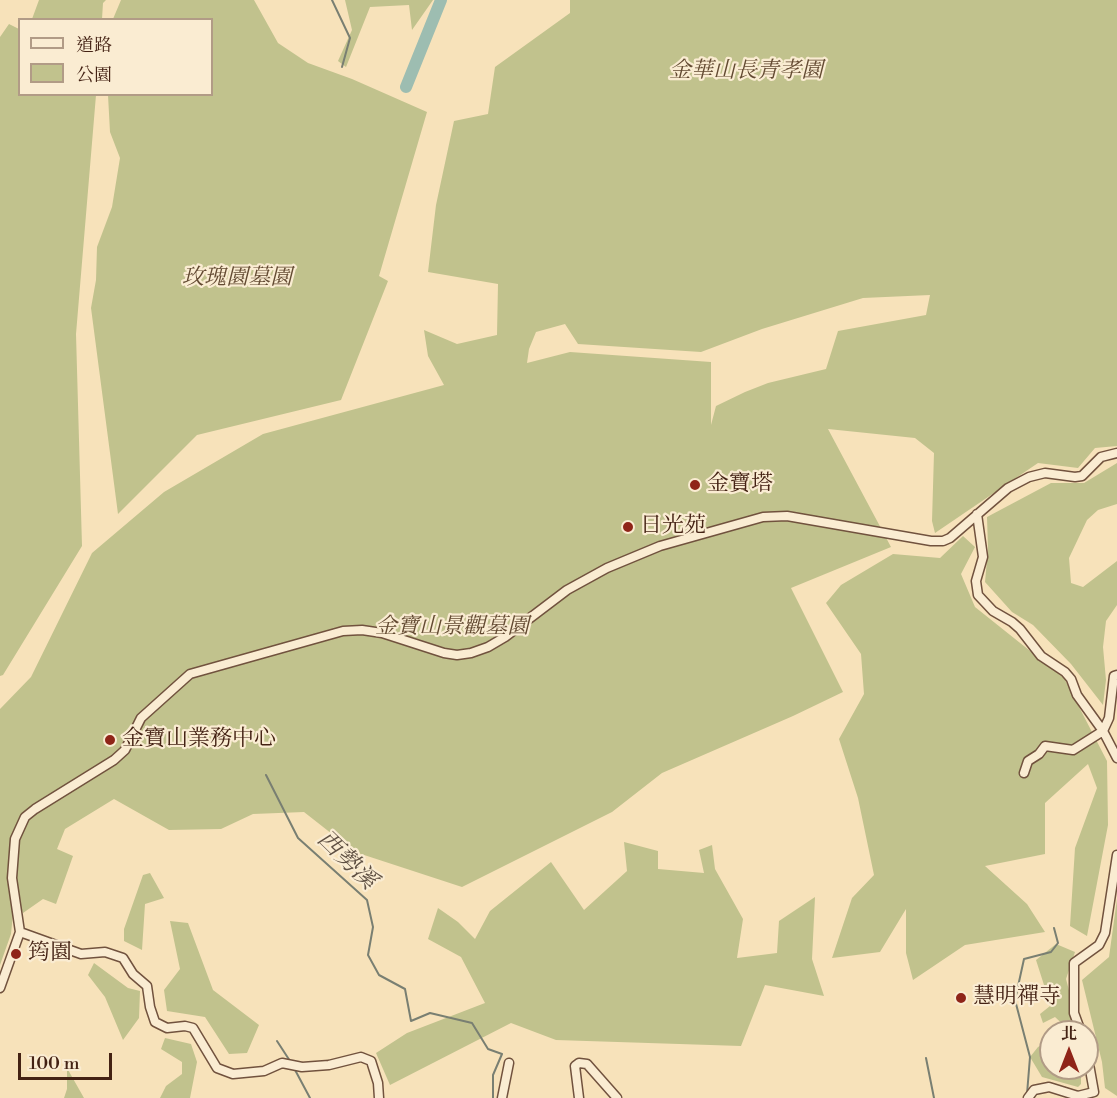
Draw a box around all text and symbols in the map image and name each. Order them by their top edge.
legend [18,18,213,96]
text: 道路 [76,34,112,57]
park label: 金華山長青孝園 [669,59,823,85]
text: 公園 [76,64,112,87]
park label: 玫瑰園墓園 [182,266,292,292]
place label: 金寶塔 [707,472,773,498]
marker: 金寶塔 [688,478,702,492]
place label: 日光苑 [640,514,706,540]
marker: 日光苑 [621,520,635,534]
park label: 金寶山景觀墓園 [375,615,529,641]
place label: 金寶山業務中心 [122,727,276,753]
marker: 金寶山業務中心 [103,733,117,747]
water label: 西勢溪 [310,826,382,896]
place label: 筠園 [28,941,72,967]
marker: 筠園 [9,947,23,961]
place label: 慧明禪寺 [973,985,1061,1011]
marker: 慧明禪寺 [954,991,968,1005]
north arrow [1039,1020,1099,1080]
text: 北 [1061,1024,1077,1044]
scale bar [21,1041,116,1079]
text: 100 m [29,1052,80,1075]

